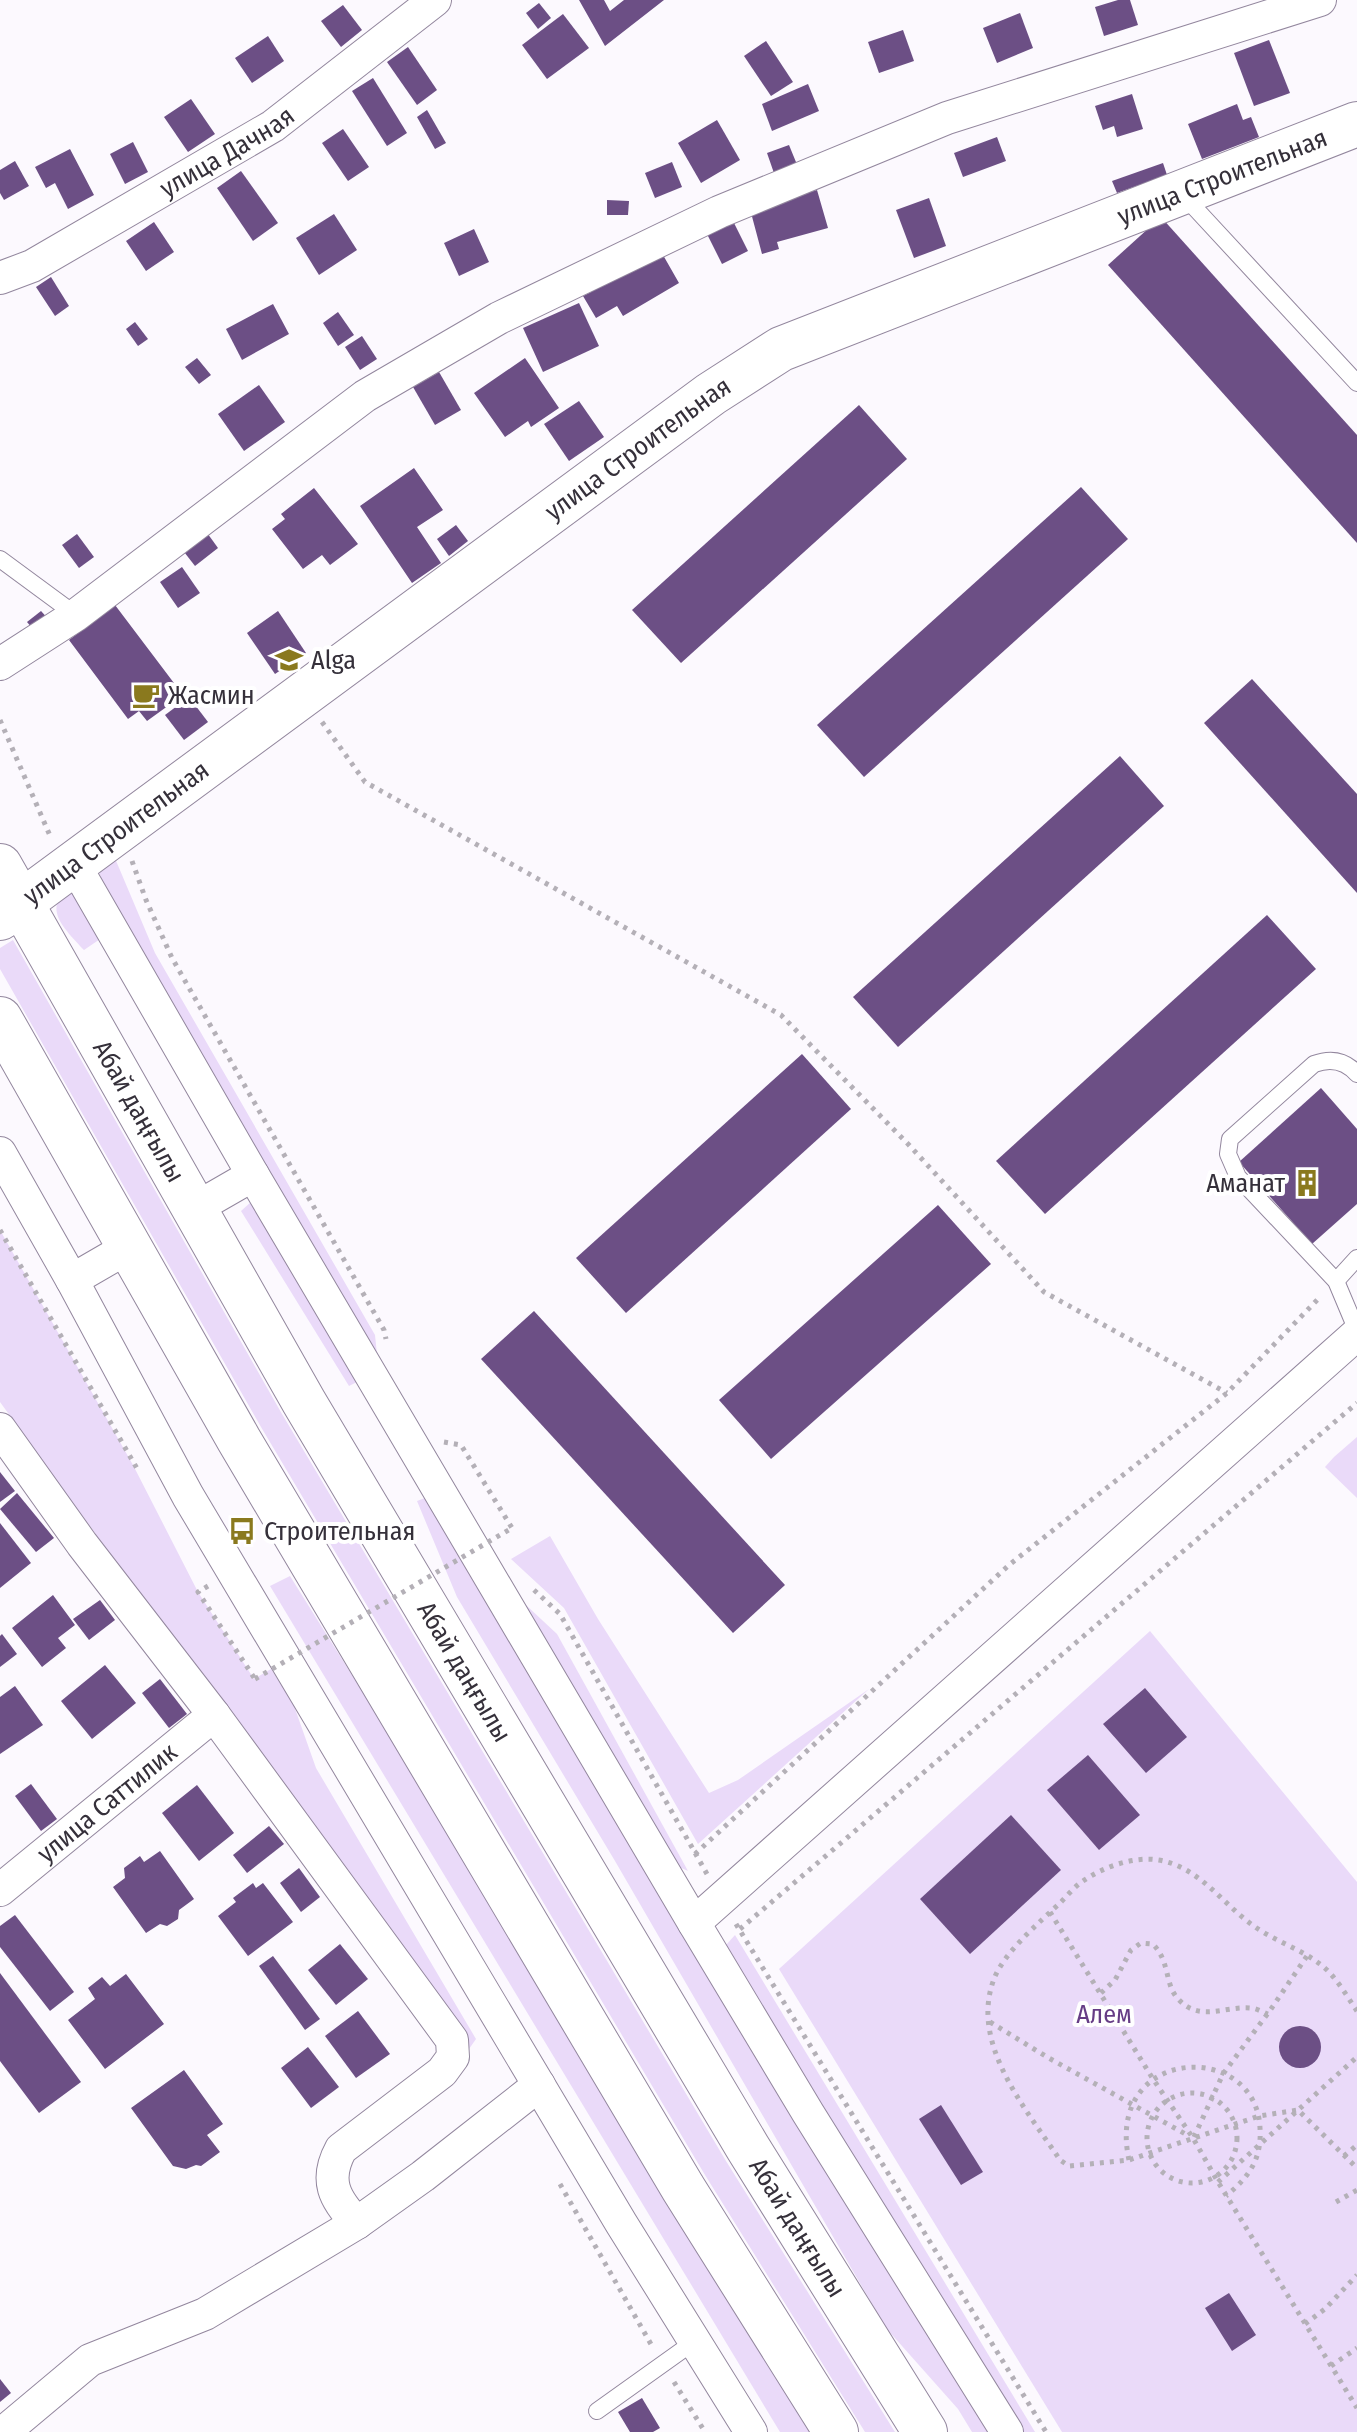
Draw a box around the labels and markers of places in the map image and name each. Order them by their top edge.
school or university icon: Alga [274,645,304,675]
place label: Alga [311,645,356,676]
cafe icon: Жасмин [131,680,161,710]
place label: Жасмин [168,680,255,711]
place label: Аманат [1206,1168,1285,1199]
building icon: Аманат [1292,1168,1322,1198]
bus stop icon: Строительная [227,1516,257,1546]
place label: Строительная [264,1516,415,1547]

